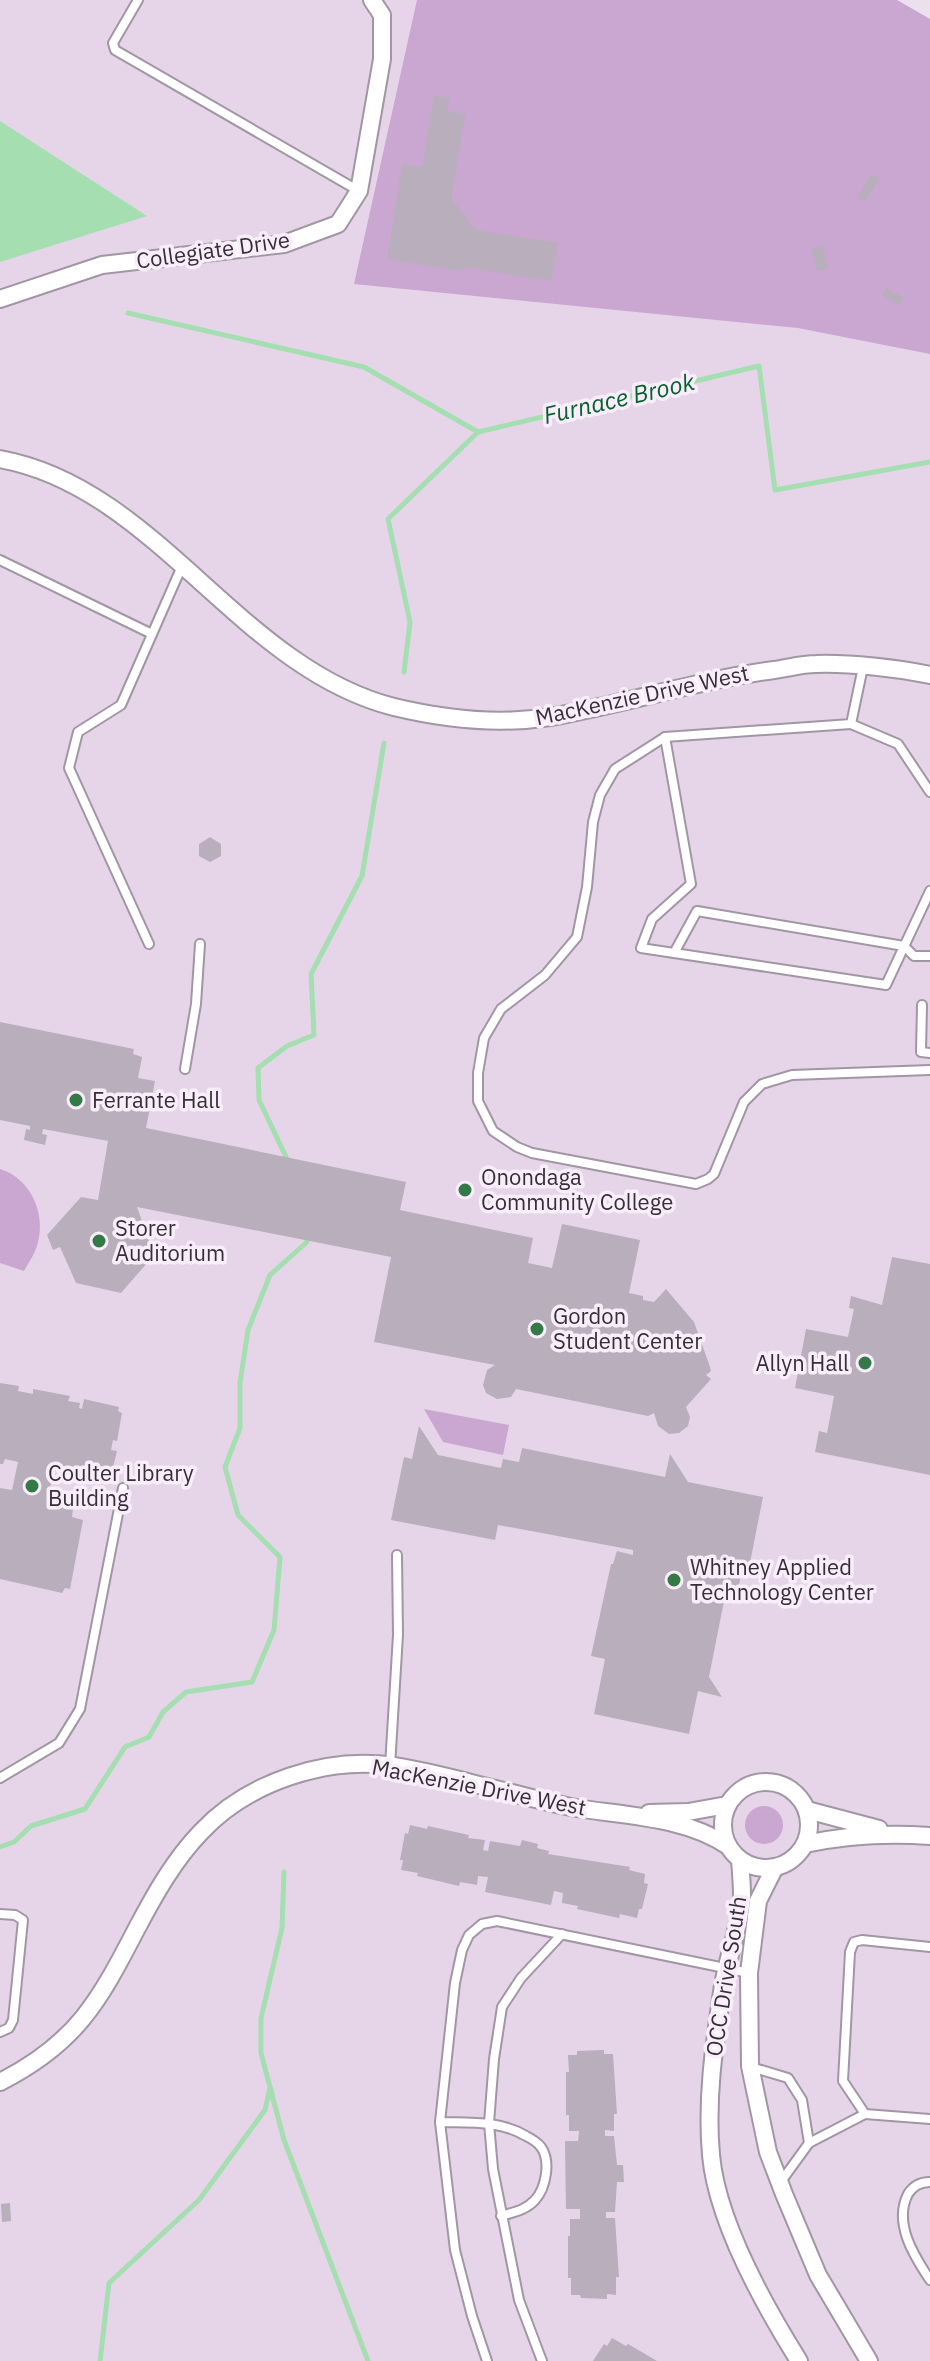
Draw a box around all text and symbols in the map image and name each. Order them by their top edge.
street label: Collegiate Drive [134,224,292,275]
water label: Furnace Brook [540,365,698,431]
street label: MacKenzie Drive West [533,658,751,731]
place label: Ferrante Hall [92,1085,220,1114]
marker: Ferrante Hall [67,1091,85,1109]
place label: Onondaga Community College [481,1162,673,1216]
marker: Onondaga Community College [456,1181,474,1199]
place label: Storer Auditorium [115,1213,225,1267]
marker: Storer Auditorium [90,1232,108,1250]
place label: Gordon Student Center [553,1301,702,1355]
marker: Gordon Student Center [528,1320,546,1338]
place label: Allyn Hall [755,1348,849,1377]
marker: Allyn Hall [856,1354,874,1372]
place label: Coulter Library Building [48,1458,194,1512]
marker: Coulter Library Building [23,1477,41,1495]
place label: Whitney Applied Technology Center [690,1552,874,1606]
marker: Whitney Applied Technology Center [665,1571,683,1589]
street label: MacKenzie Drive West [370,1752,589,1821]
street label: OCC Drive South [699,1894,752,2058]

